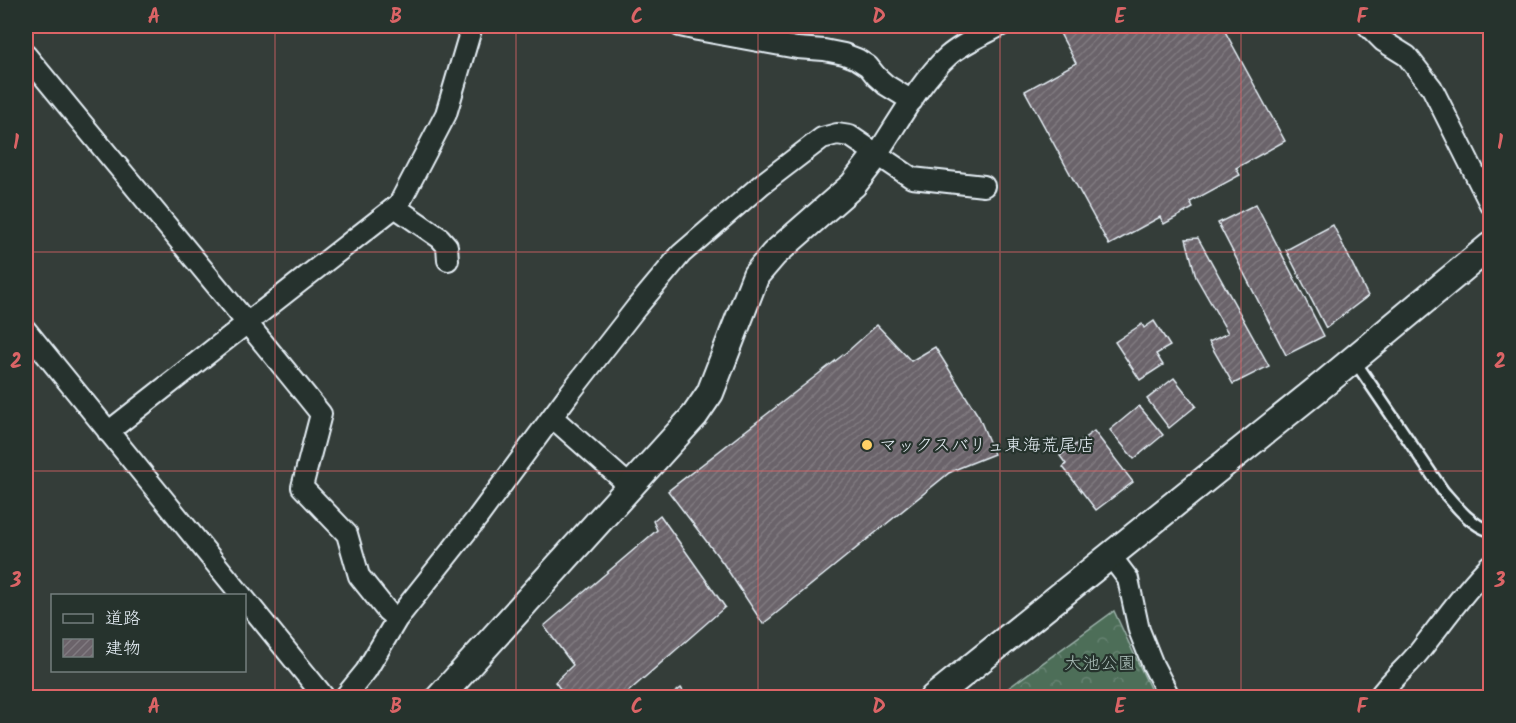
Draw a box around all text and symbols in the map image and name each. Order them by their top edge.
text: A [148,2,160,34]
text: B [390,2,402,34]
text: C [631,2,643,34]
text: D [872,2,886,34]
text: E [1114,2,1126,34]
text: F [1357,2,1369,34]
text: 1 [13,128,19,160]
text: 1 [1497,128,1503,160]
text: 2 [10,347,22,379]
text: 2 [1494,347,1506,379]
place label: マックスバリュ東海荒尾店 [879,432,1095,461]
marker: マックスバリュ東海荒尾店 [860,438,874,452]
text: 3 [10,566,22,598]
text: 3 [1494,566,1506,598]
legend [51,594,246,672]
text: 道路 [105,605,141,634]
text: 建物 [105,635,141,664]
park label: 大池公園 [1064,650,1136,679]
text: A [148,692,160,723]
text: B [390,692,402,723]
text: C [631,692,643,723]
text: D [872,692,886,723]
text: E [1114,692,1126,723]
text: F [1357,692,1369,723]

